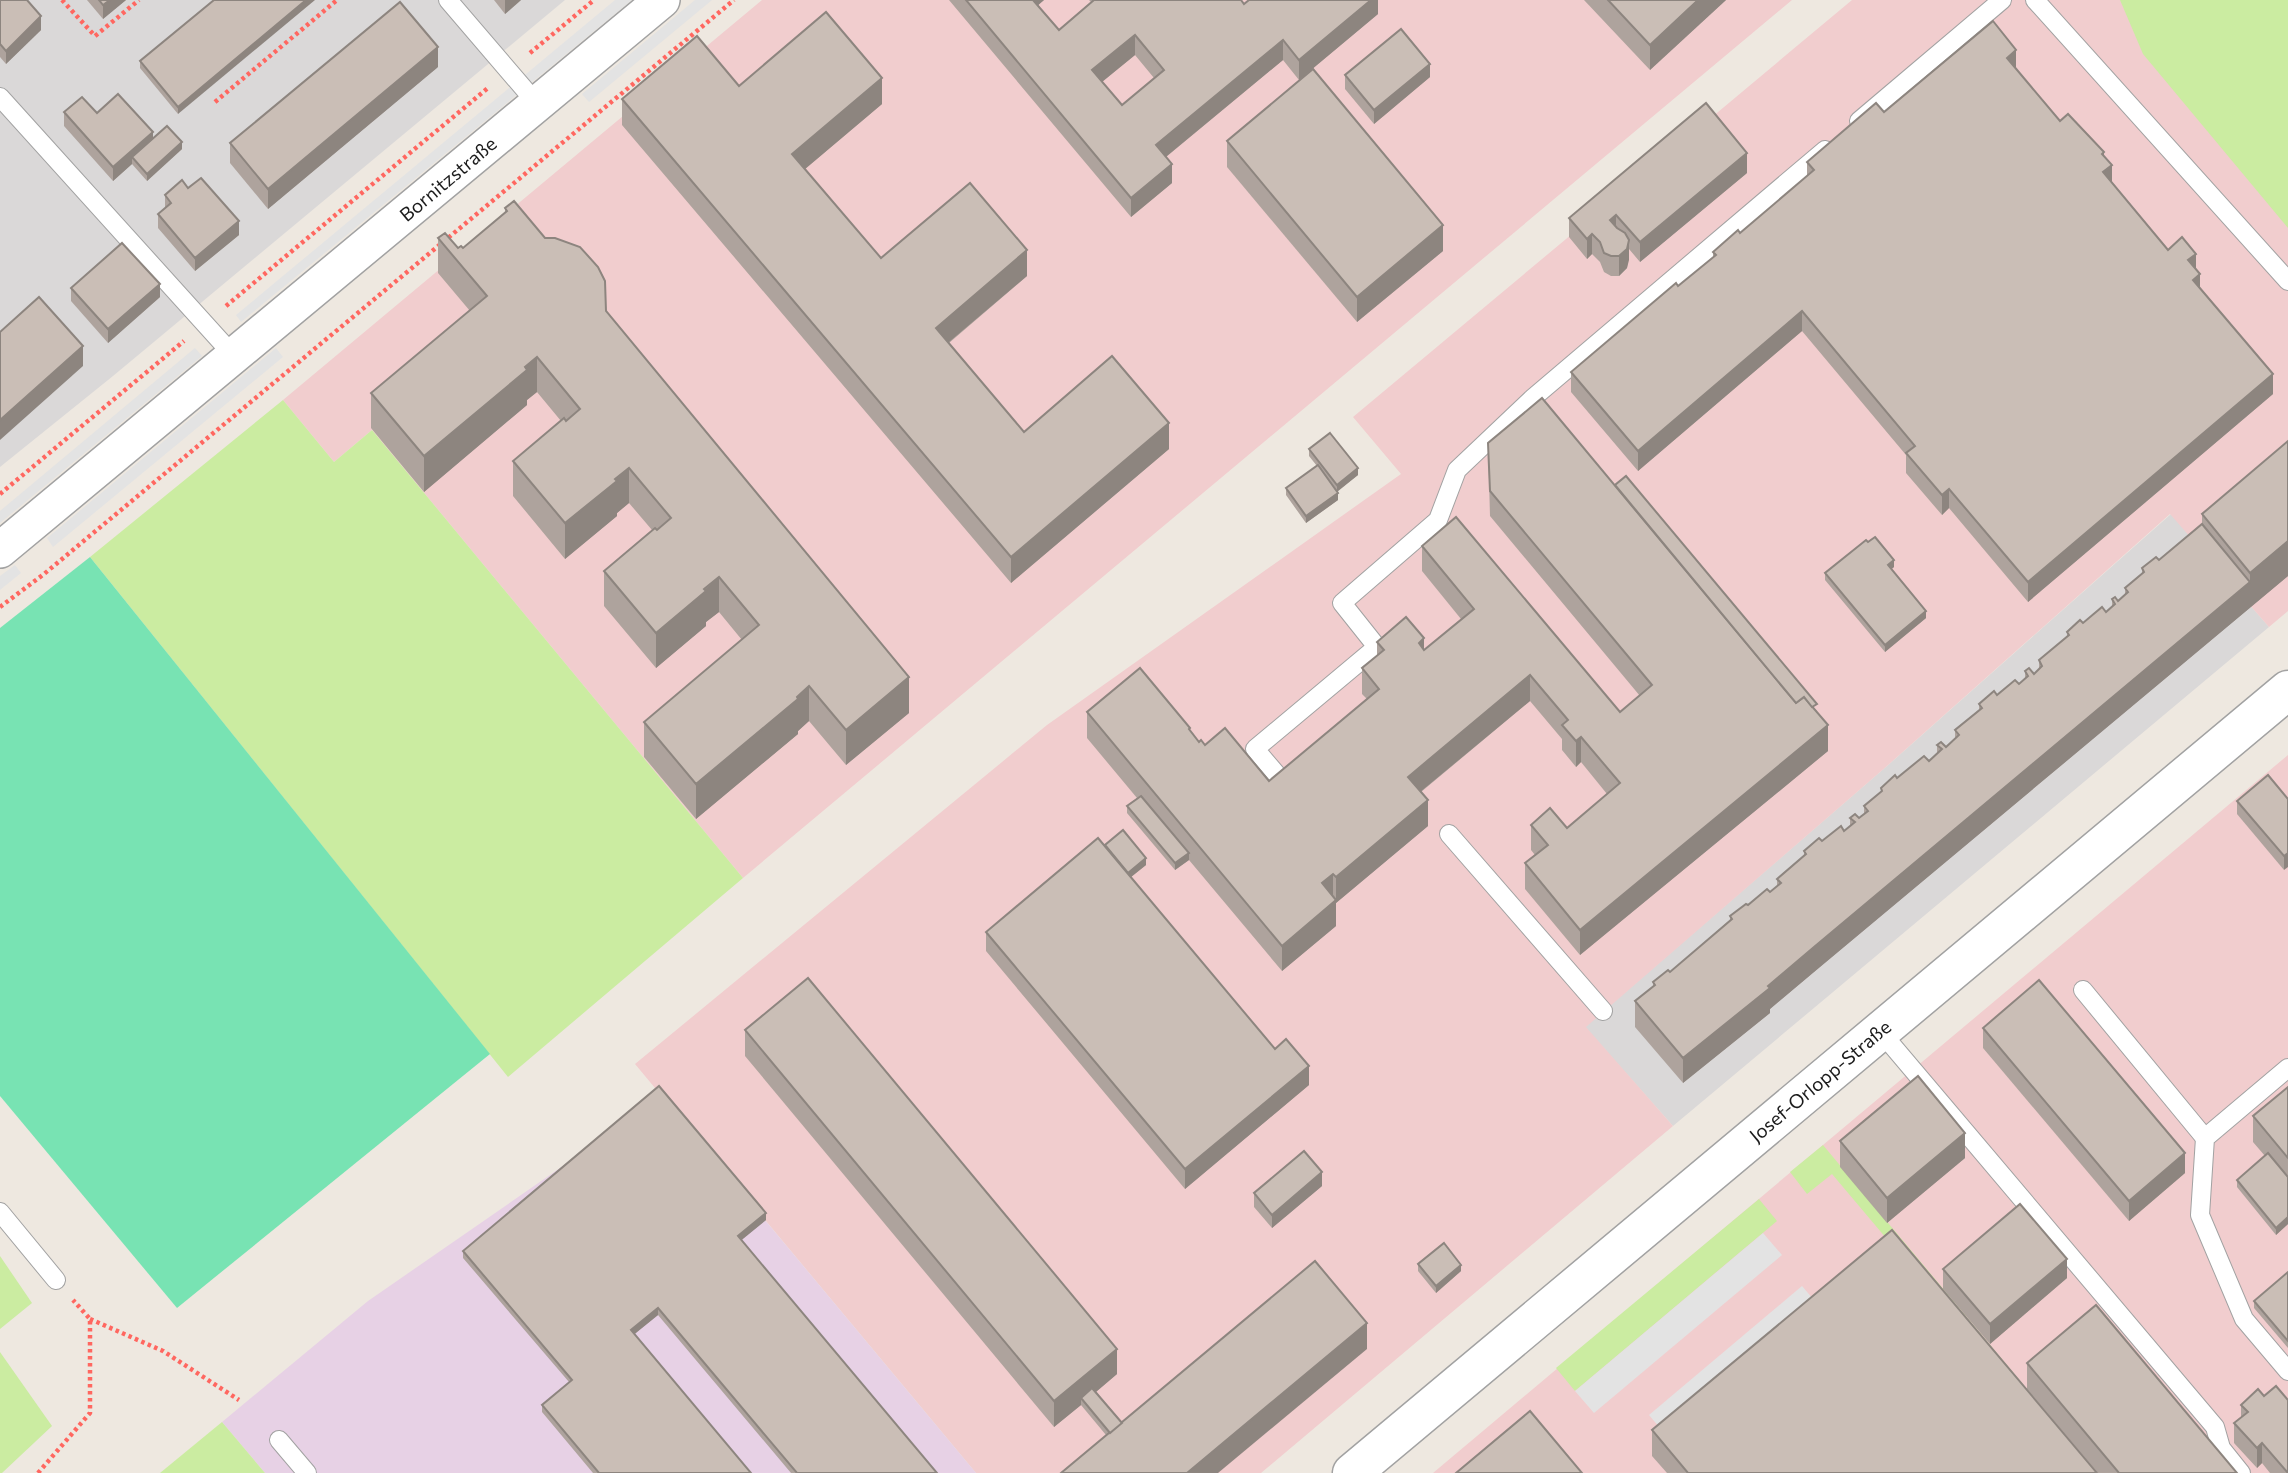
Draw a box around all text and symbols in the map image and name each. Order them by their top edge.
street label: Bornitzstraße [395,131,501,226]
street label: Josef-Orlopp-Straße [1744,1015,1895,1147]

